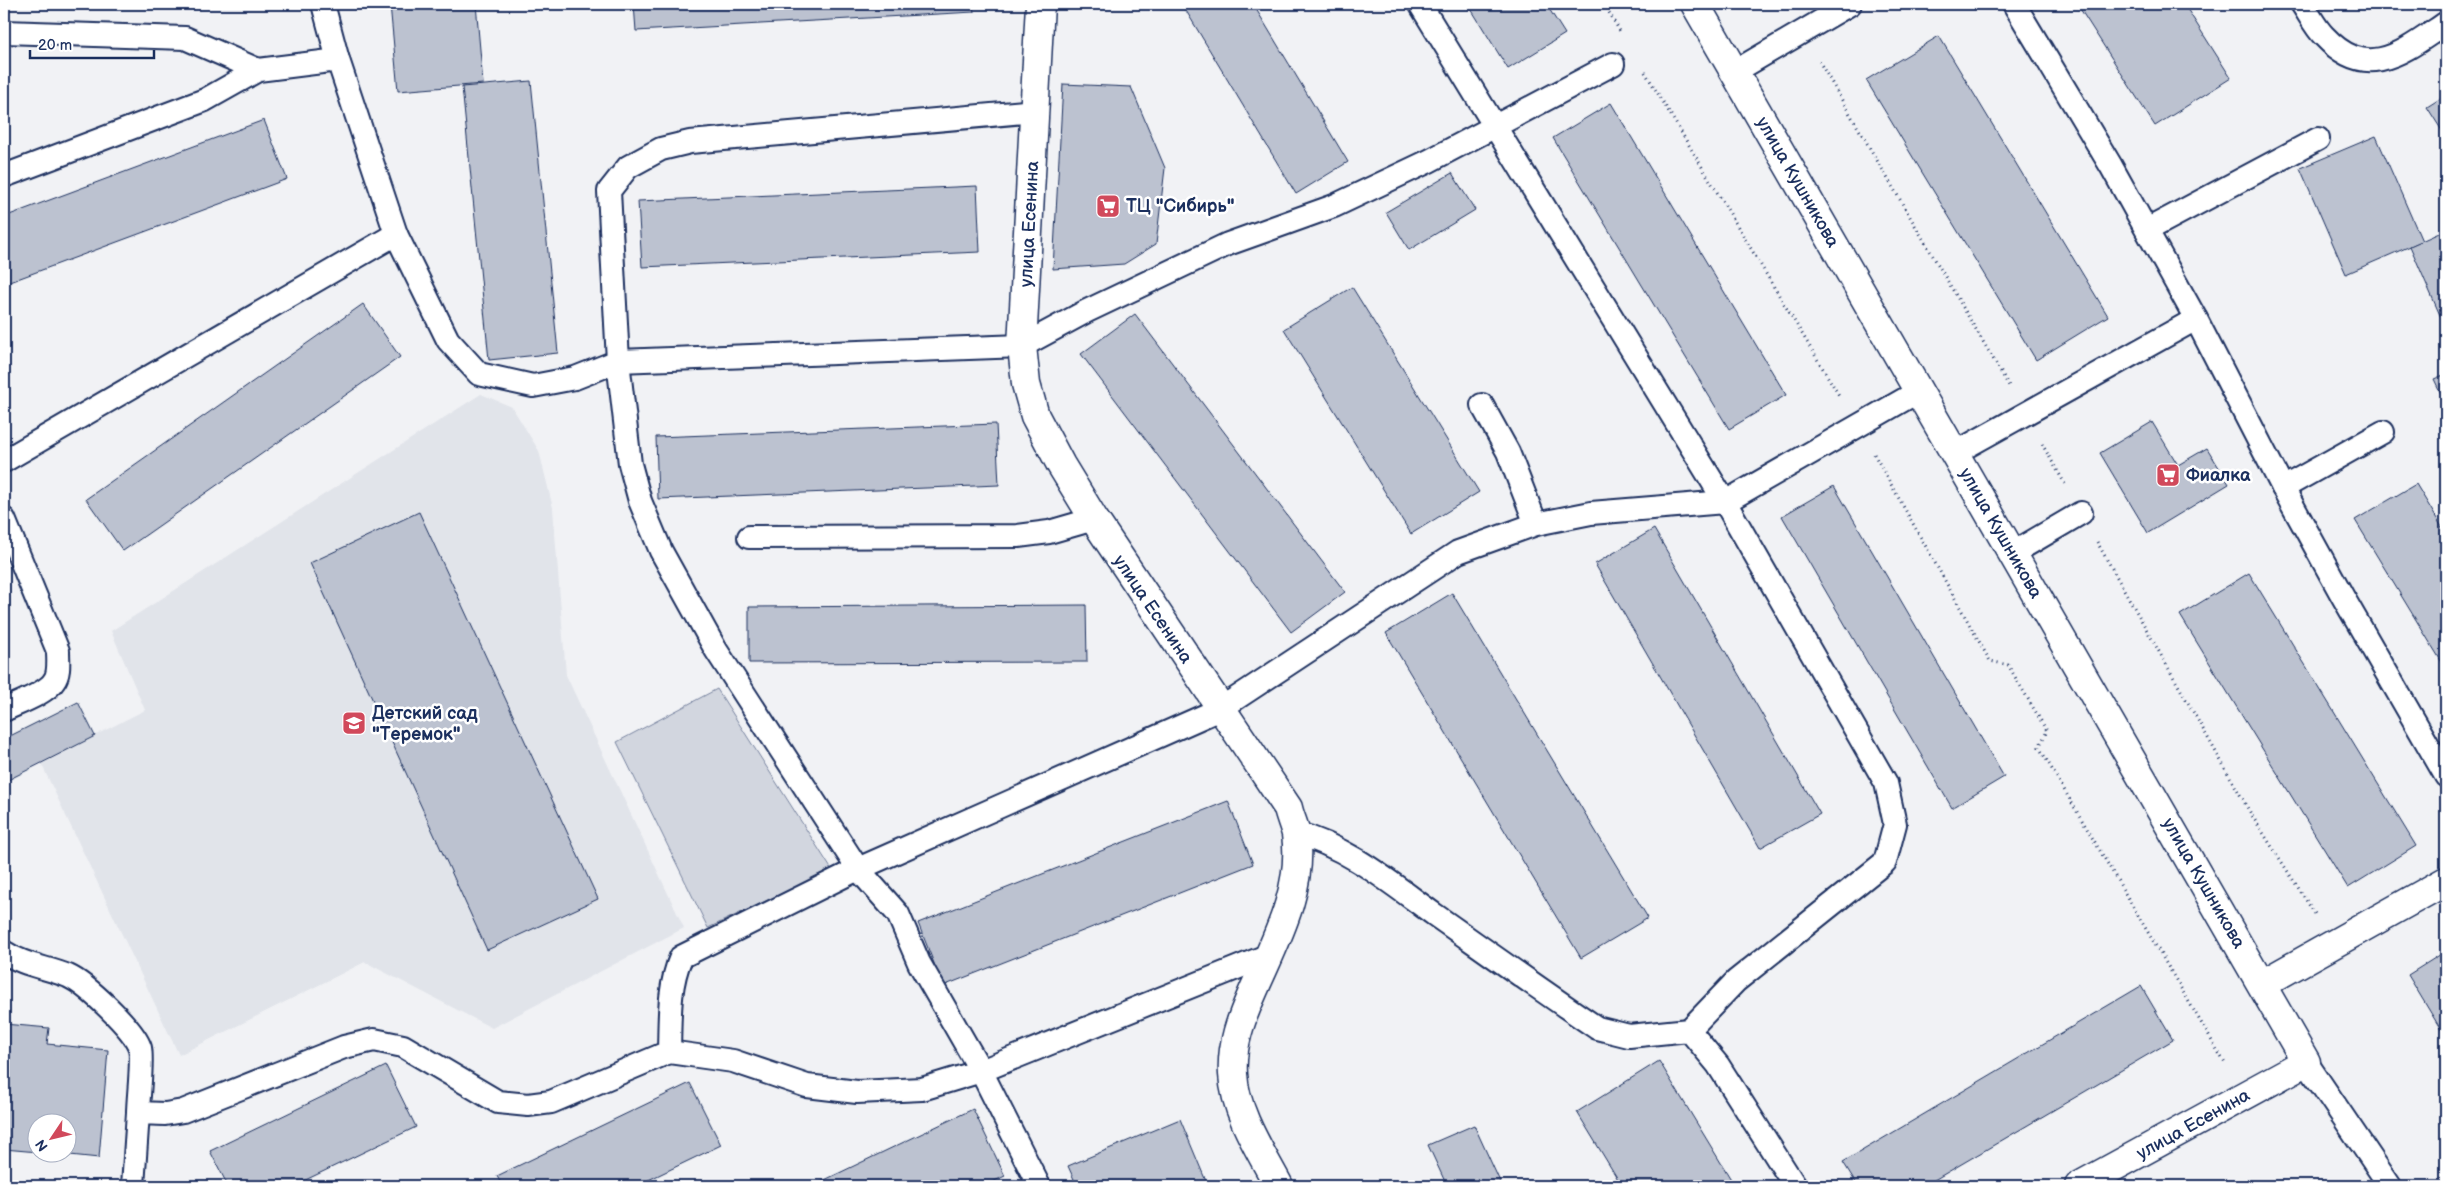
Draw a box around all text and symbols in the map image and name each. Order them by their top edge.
scale bar [30,28,154,60]
text: 20 m [38,36,72,55]
street label: улица Кушникова [1752,113,1844,252]
street label: улица Есенина [1016,160,1043,288]
supermarket icon: ТЦ "Сибирь" [1095,193,1121,219]
place label: ТЦ "Сибирь" [1126,196,1235,217]
supermarket icon: Фиалка [2155,462,2181,488]
street label: улица Кушникова [1955,464,2047,603]
place label: Фиалка [2186,465,2251,486]
street label: улица Есенина [1109,551,1197,668]
place label: Детский сад "Теремок" [372,703,478,745]
school or university icon: Детский сад "Теремок" [341,710,367,736]
street label: улица Кушникова [2158,814,2250,953]
street label: улица Есенина [2133,1084,2254,1164]
north arrow [28,1112,78,1162]
text: N [32,1136,52,1154]

